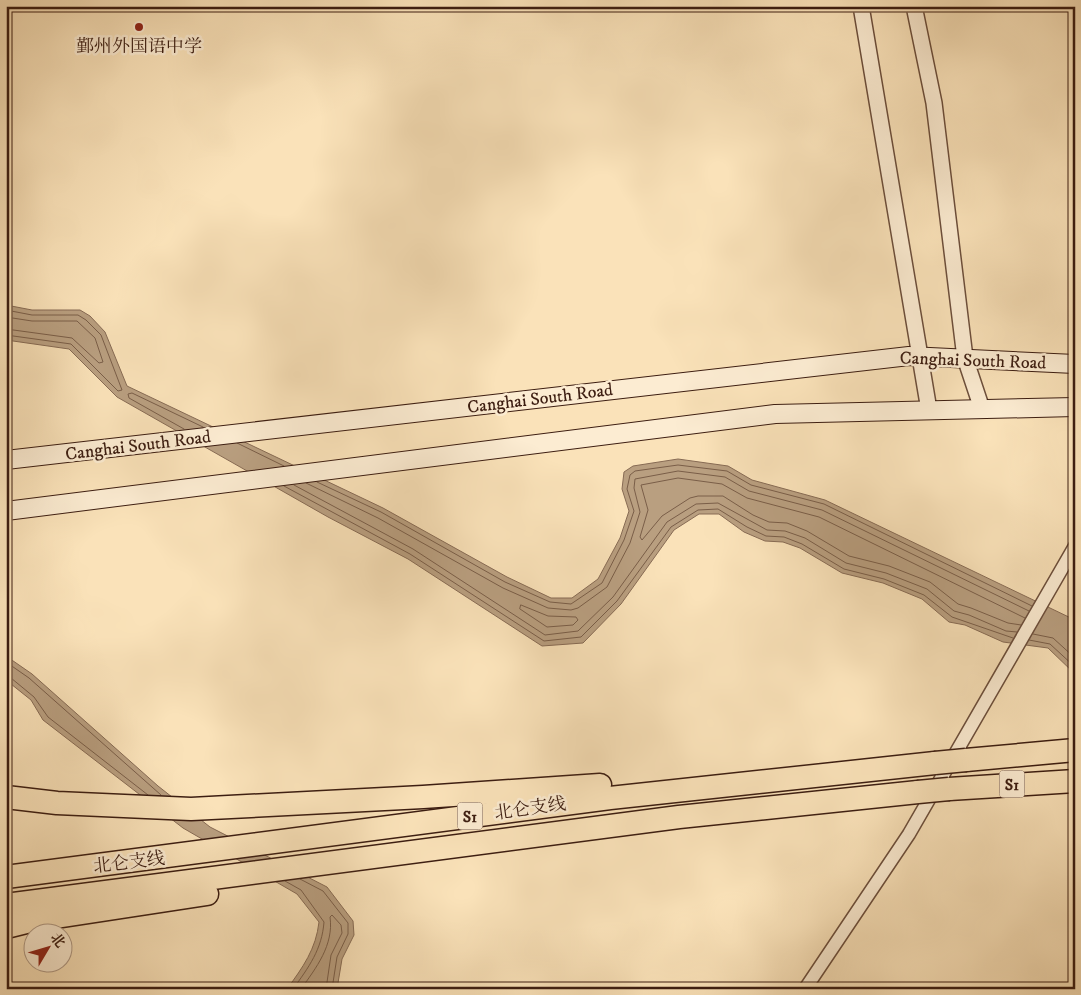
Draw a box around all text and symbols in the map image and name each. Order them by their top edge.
marker: 鄞州外国语中学 [133,21,145,33]
place label: 鄞州外国语中学 [76,36,202,58]
street label: Canghai South Road [899,347,1047,375]
street label: Canghai South Road [466,379,614,419]
street label: Canghai South Road [64,426,212,466]
road number: S1 [1000,771,1024,798]
street label: 北仑支线 [493,793,567,825]
road number: S1 [458,802,482,829]
street label: 北仑支线 [92,848,166,878]
north arrow [22,922,72,972]
text: 北 [46,930,69,952]

